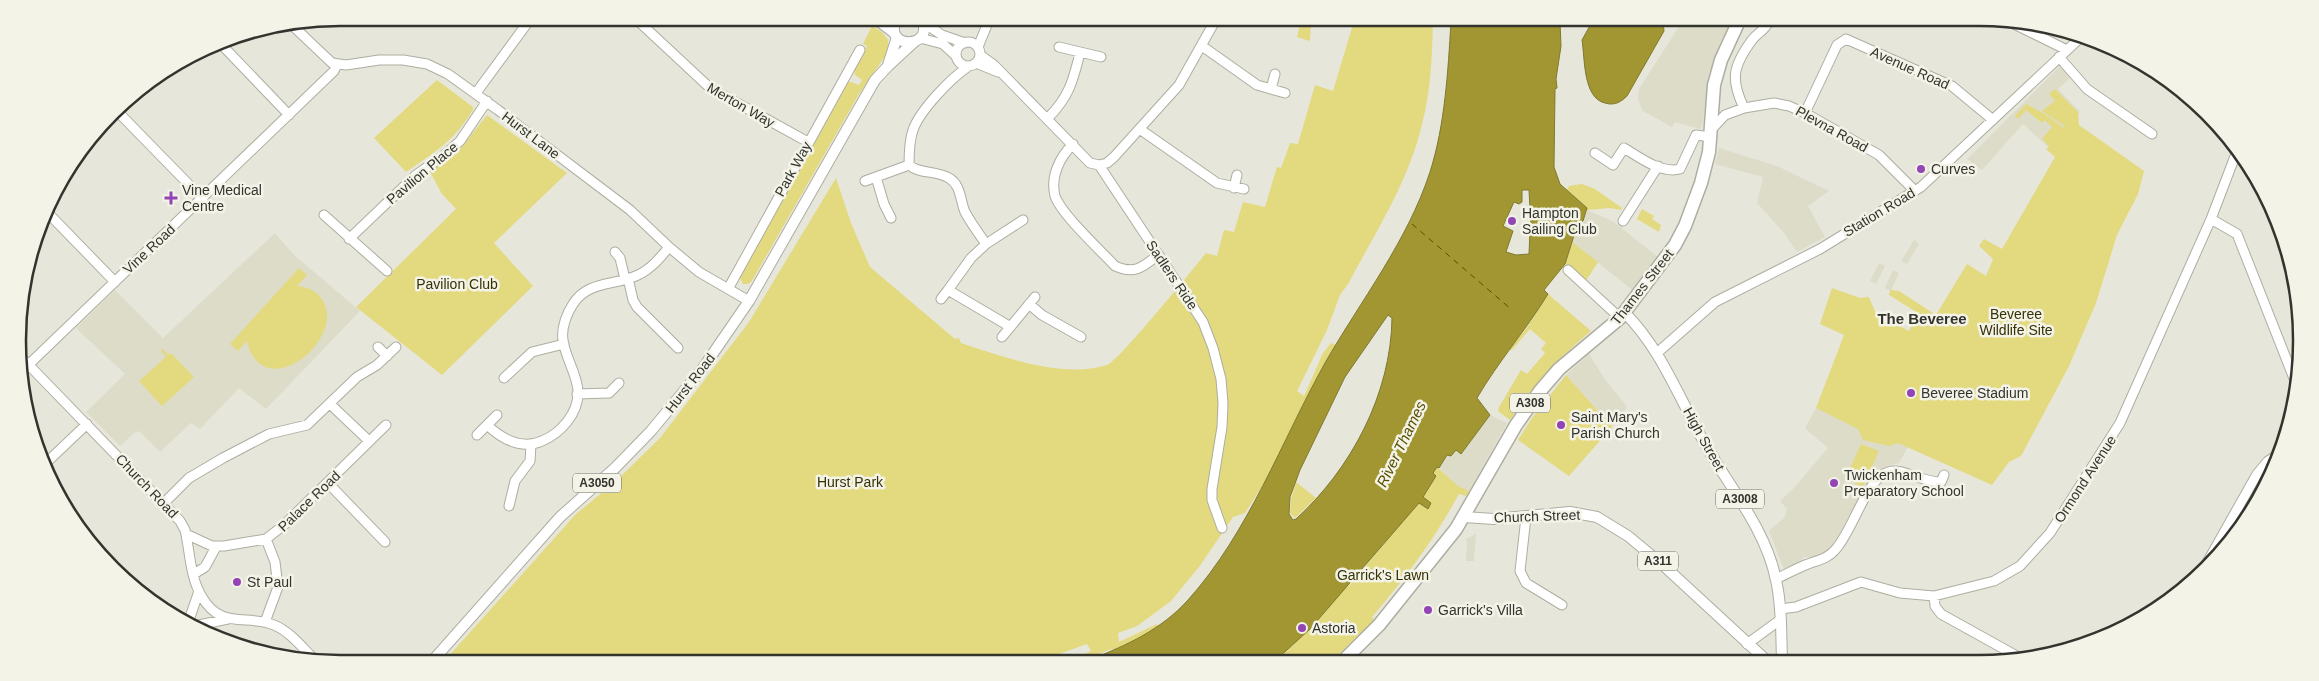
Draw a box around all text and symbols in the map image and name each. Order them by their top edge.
street label: Avenue Road [1868,43,1952,93]
street label: Merton Way [705,79,777,131]
street label: Plevna Road [1793,103,1871,155]
street label: Hurst Lane [499,108,563,162]
street label: Pavilion Place [383,138,461,207]
street label: Park Way [771,139,815,199]
place label: Curves [1931,161,1975,177]
marker: Curves [1915,163,1927,175]
place label: Vine Medical Centre [182,182,262,214]
street label: Station Road [1840,184,1918,240]
marker: Vine Medical Centre [164,191,178,205]
place label: Hampton Sailing Club [1522,205,1597,237]
marker: Hampton Sailing Club [1506,215,1518,227]
street label: Vine Road [120,221,178,277]
street label: Sadlers Ride [1143,237,1201,313]
street label: Thames Street [1607,246,1677,328]
park label: Pavilion Club [416,276,498,292]
park label: Beveree Wildlife Site [1979,306,2053,338]
district label: The Beveree [1877,310,1967,327]
street label: Hurst Road [662,350,718,416]
place label: Beveree Stadium [1921,385,2028,401]
marker: Beveree Stadium [1905,387,1917,399]
road number: A308 [1510,393,1550,412]
water label: River Thames [1373,398,1429,490]
street label: High Street [1680,404,1728,474]
place label: Saint Mary's Parish Church [1571,409,1660,441]
marker: Saint Mary's Parish Church [1555,419,1567,431]
street label: Ormond Avenue [2051,432,2119,526]
street label: Church Road [113,451,181,521]
street label: Palace Road [275,467,343,535]
place label: Twickenham Preparatory School [1844,467,1964,499]
road number: A3050 [573,473,621,492]
park label: Hurst Park [817,474,884,490]
marker: Twickenham Preparatory School [1828,477,1840,489]
road number: A3008 [1716,489,1764,508]
street label: Church Street [1494,506,1581,526]
road number: A311 [1638,552,1678,570]
park label: Garrick's Lawn [1337,567,1429,583]
place label: St Paul [247,574,292,590]
marker: St Paul [231,576,243,588]
place label: Garrick's Villa [1438,602,1523,618]
marker: Garrick's Villa [1422,604,1434,616]
place label: Astoria [1312,620,1356,636]
marker: Astoria [1296,622,1308,634]

